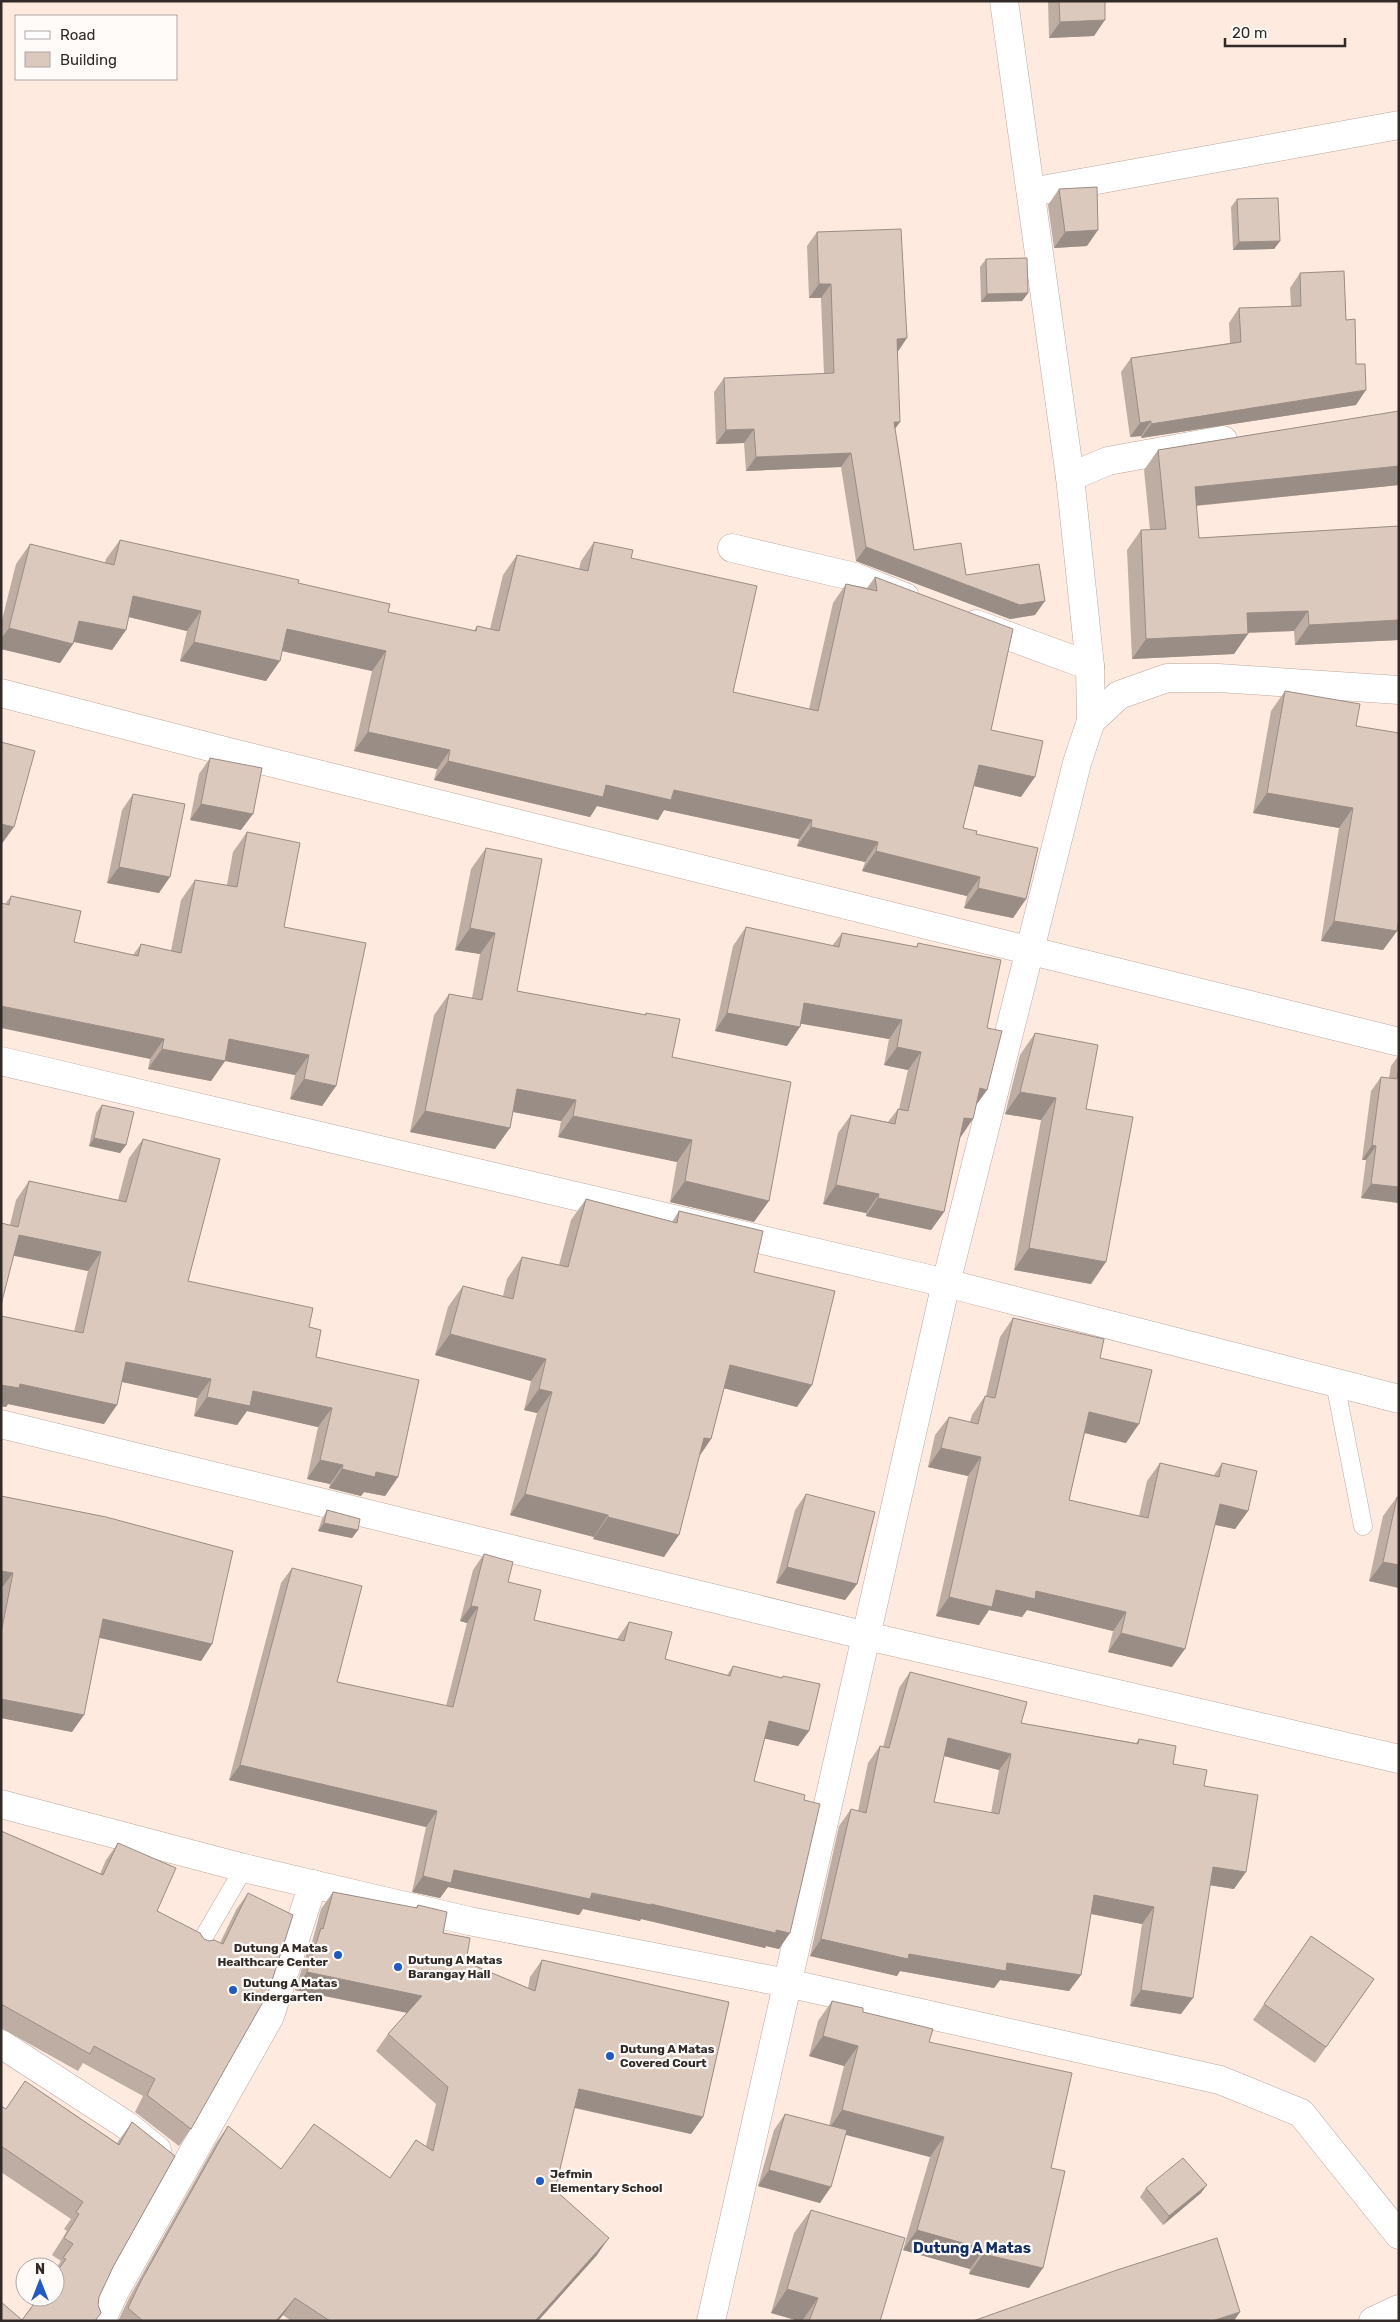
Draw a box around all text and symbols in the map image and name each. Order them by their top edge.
legend [15,15,178,80]
scale bar [1225,15,1345,47]
text: 20 m [1232,24,1267,42]
text: Road [60,26,96,44]
text: Building [60,51,117,69]
place label: Dutung A Matas Healthcare Center [217,1941,329,1969]
marker: Dutung A Matas Healthcare Center [332,1949,344,1961]
place label: Dutung A Matas Barangay Hall [408,1953,503,1981]
marker: Dutung A Matas Barangay Hall [392,1961,404,1973]
place label: Dutung A Matas Kindergarten [243,1976,338,2004]
marker: Dutung A Matas Kindergarten [227,1984,239,1996]
place label: Dutung A Matas Covered Court [620,2042,715,2070]
marker: Dutung A Matas Covered Court [604,2050,616,2062]
place label: Jefmin Elementary School [550,2167,662,2195]
marker: Jefmin Elementary School [534,2175,546,2187]
district label: Dutung A Matas [913,2239,1031,2257]
north arrow [15,2257,65,2307]
text: N [35,2261,45,2278]

